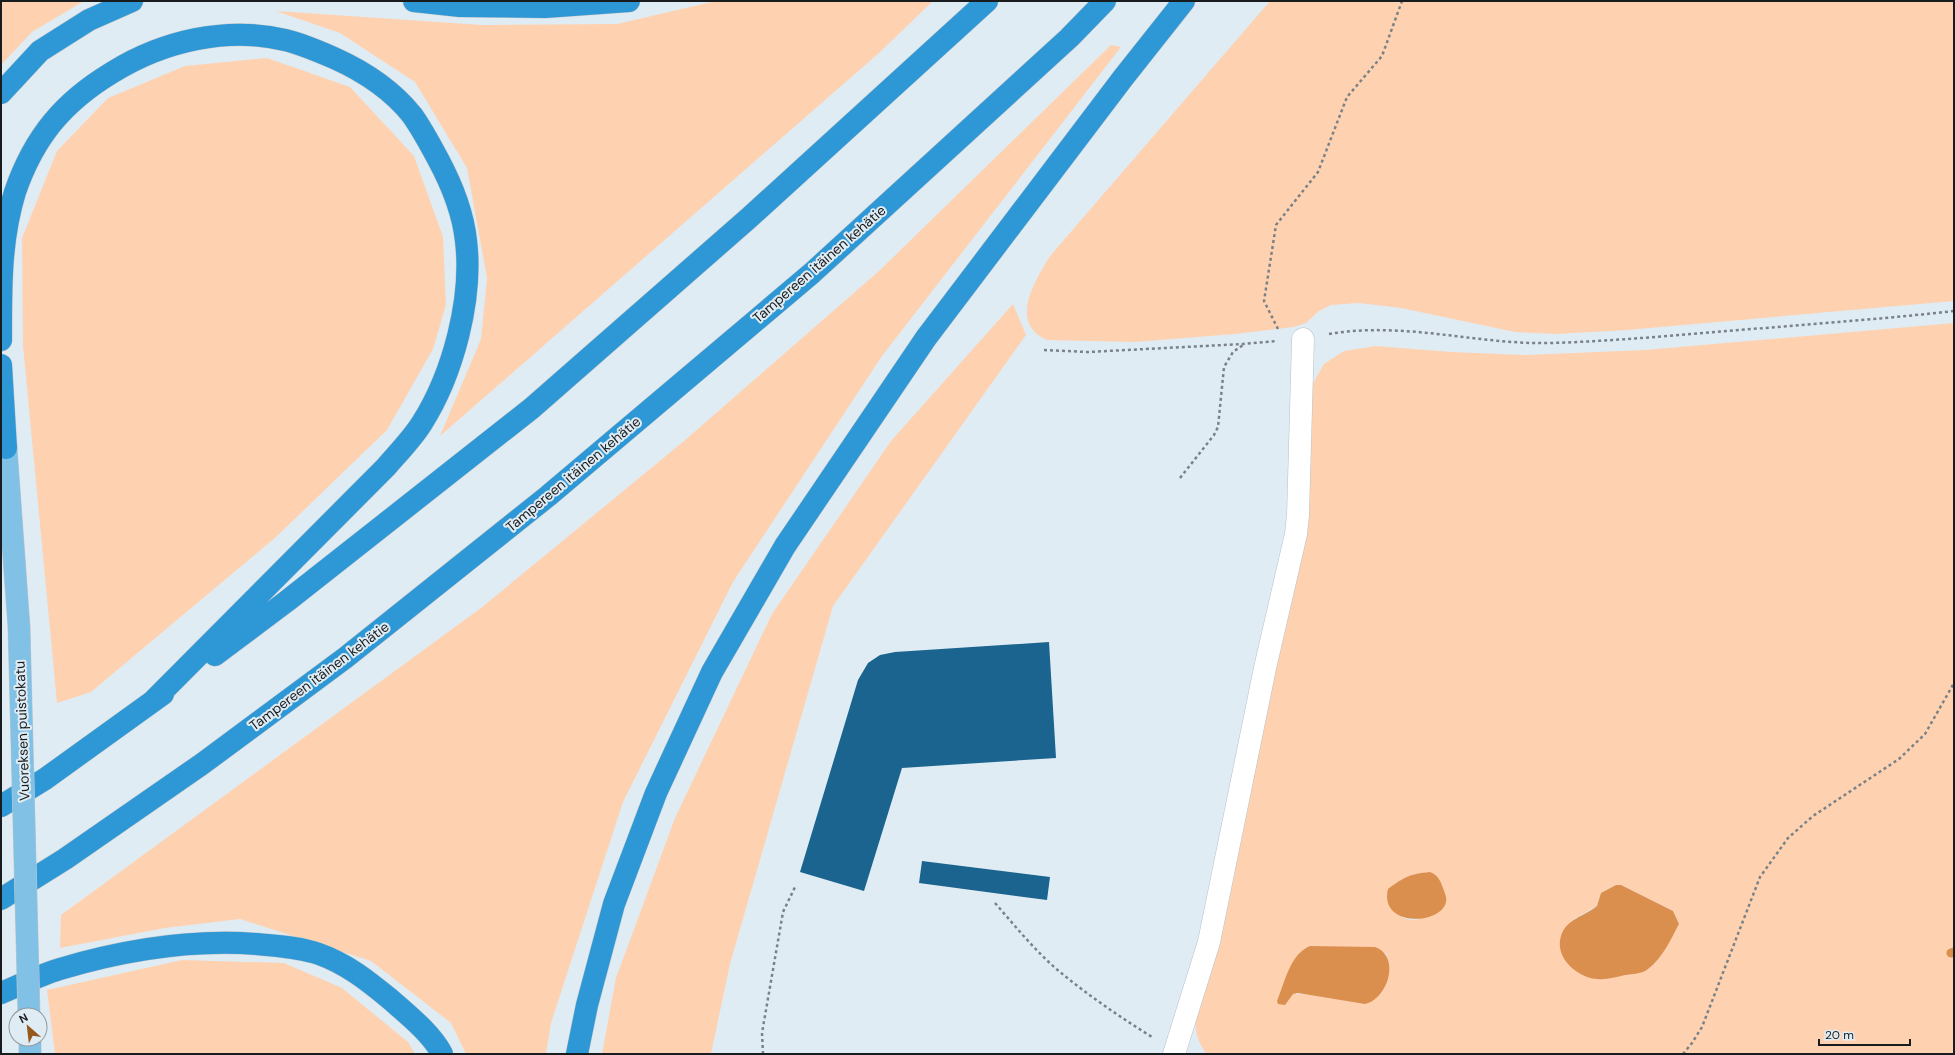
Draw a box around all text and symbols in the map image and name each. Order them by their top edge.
street label: Tampereen itäinen kehätie [749,201,889,327]
street label: Tampereen itäinen kehätie [502,412,644,536]
street label: Tampereen itäinen kehätie [245,617,393,735]
street label: Vuoreksen puistokatu [11,661,33,801]
north arrow [8,1007,48,1047]
text: N [16,1010,30,1026]
scale bar [1819,1021,1910,1047]
text: 20 m [1825,1027,1854,1043]

